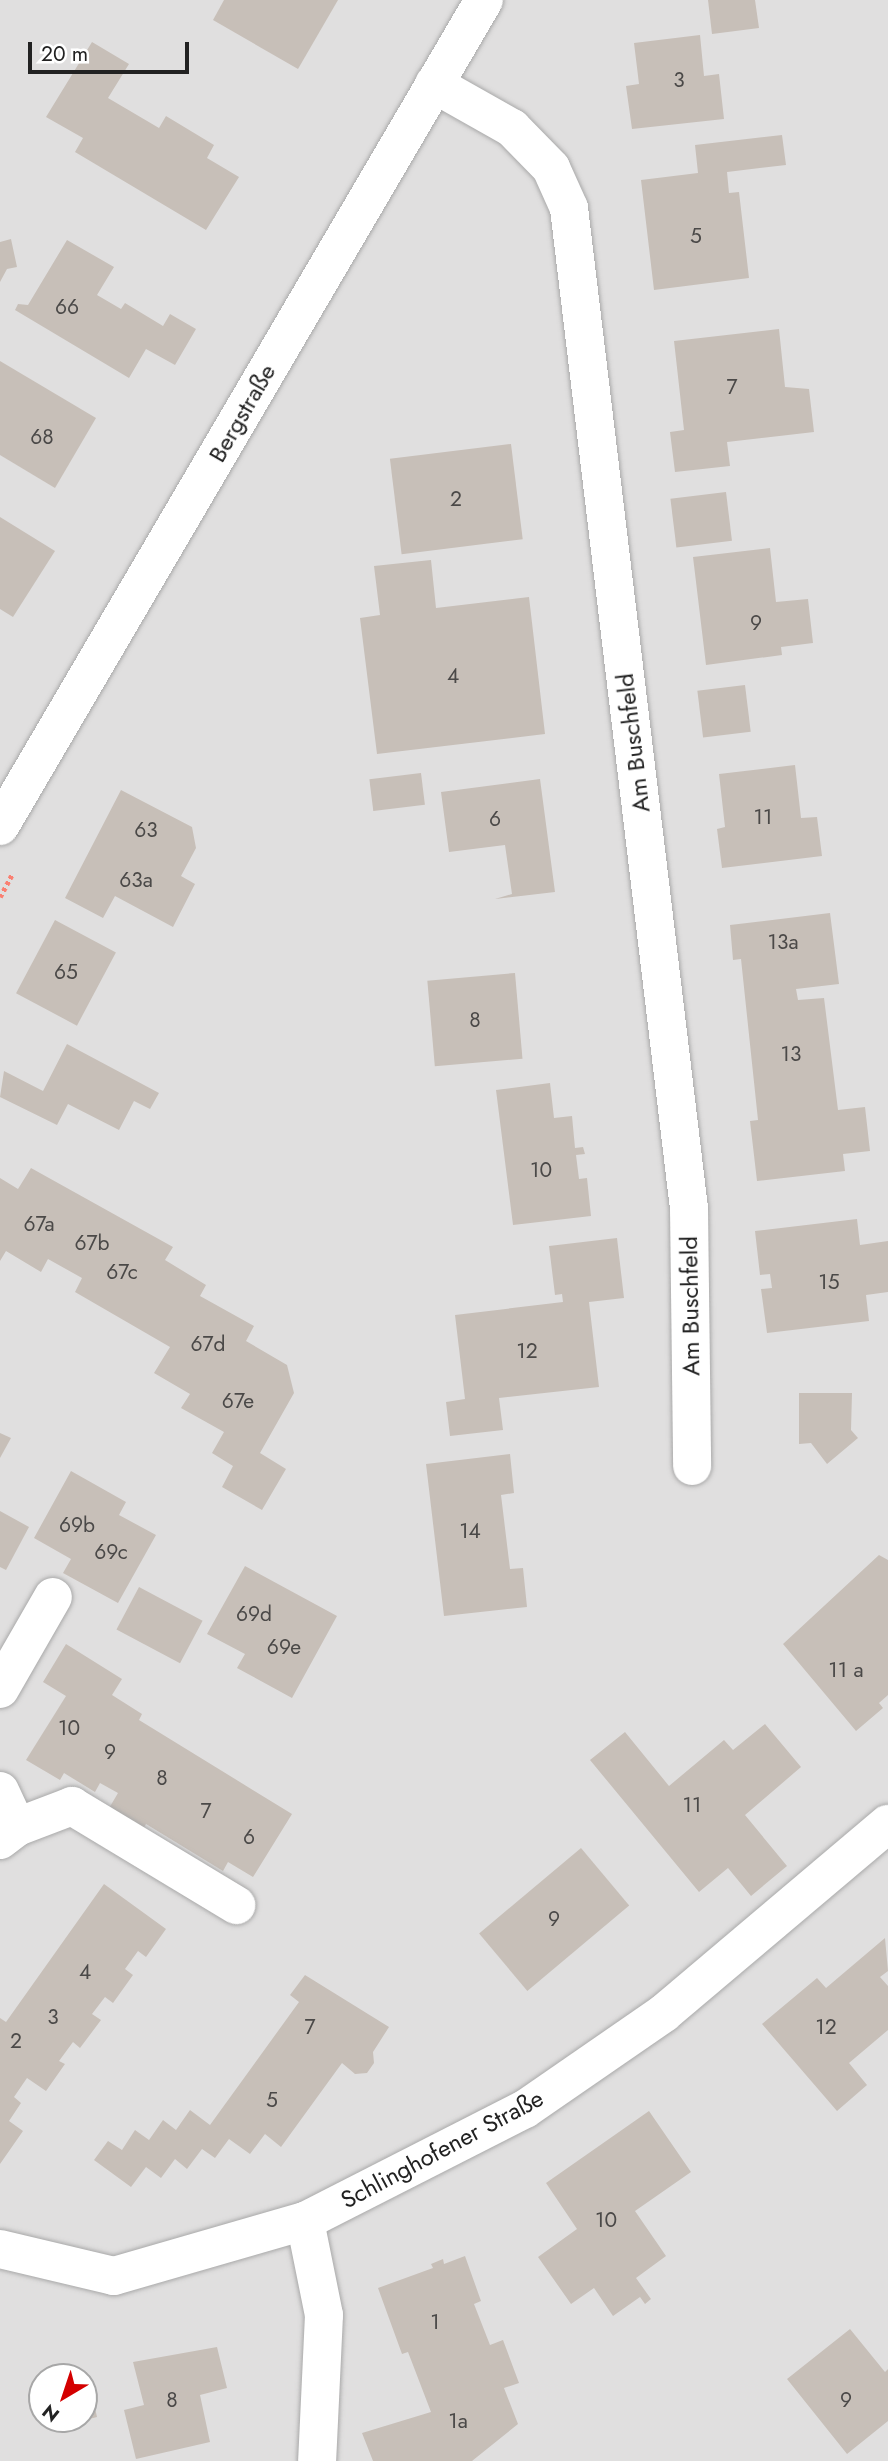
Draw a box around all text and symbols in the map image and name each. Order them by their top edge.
scale bar [32,28,192,72]
text: 20 m [41,39,88,69]
house number: 3 [673,67,685,93]
house number: 5 [690,223,702,249]
house number: 66 [55,294,79,320]
street label: Bergstraße [202,359,282,467]
house number: 7 [726,374,738,400]
house number: 68 [30,424,54,450]
house number: 2 [450,486,462,512]
house number: 9 [750,610,762,636]
house number: 4 [447,663,459,689]
street label: Am Buschfeld [610,672,656,814]
house number: 11 [754,804,772,830]
house number: 6 [489,806,501,832]
house number: 63 [134,817,158,843]
house number: 63a [119,867,153,893]
house number: 13a [767,929,799,955]
house number: 65 [54,959,78,985]
house number: 8 [469,1007,481,1033]
house number: 13 [781,1041,801,1067]
house number: 10 [530,1157,552,1183]
house number: 67a [23,1211,55,1237]
house number: 67b [74,1230,110,1256]
street label: Am Buschfeld [674,1236,706,1376]
house number: 67c [106,1259,138,1285]
house number: 15 [818,1269,840,1295]
house number: 67d [190,1331,226,1357]
house number: 12 [516,1338,538,1364]
house number: 67e [222,1388,254,1414]
house number: 69b [59,1512,95,1538]
house number: 14 [459,1518,481,1544]
house number: 69c [94,1539,128,1565]
house number: 69d [236,1601,272,1627]
house number: 69e [267,1634,301,1660]
house number: 11 a [828,1657,864,1683]
house number: 10 [58,1715,80,1741]
house number: 9 [104,1739,116,1765]
house number: 8 [156,1765,168,1791]
house number: 11 [683,1792,701,1818]
house number: 7 [200,1798,212,1824]
house number: 6 [243,1824,255,1850]
house number: 9 [548,1906,560,1932]
house number: 4 [79,1959,91,1985]
house number: 3 [47,2004,59,2030]
house number: 7 [304,2014,316,2040]
house number: 12 [815,2014,837,2040]
house number: 2 [10,2028,22,2054]
street label: Schlinghofener Straße [336,2083,548,2215]
house number: 5 [266,2087,278,2113]
house number: 10 [595,2207,617,2233]
house number: 1 [430,2309,440,2335]
north arrow [28,2363,98,2433]
house number: 8 [166,2387,178,2413]
house number: 9 [840,2387,852,2413]
text: N [36,2398,65,2428]
house number: 1a [448,2408,468,2434]

